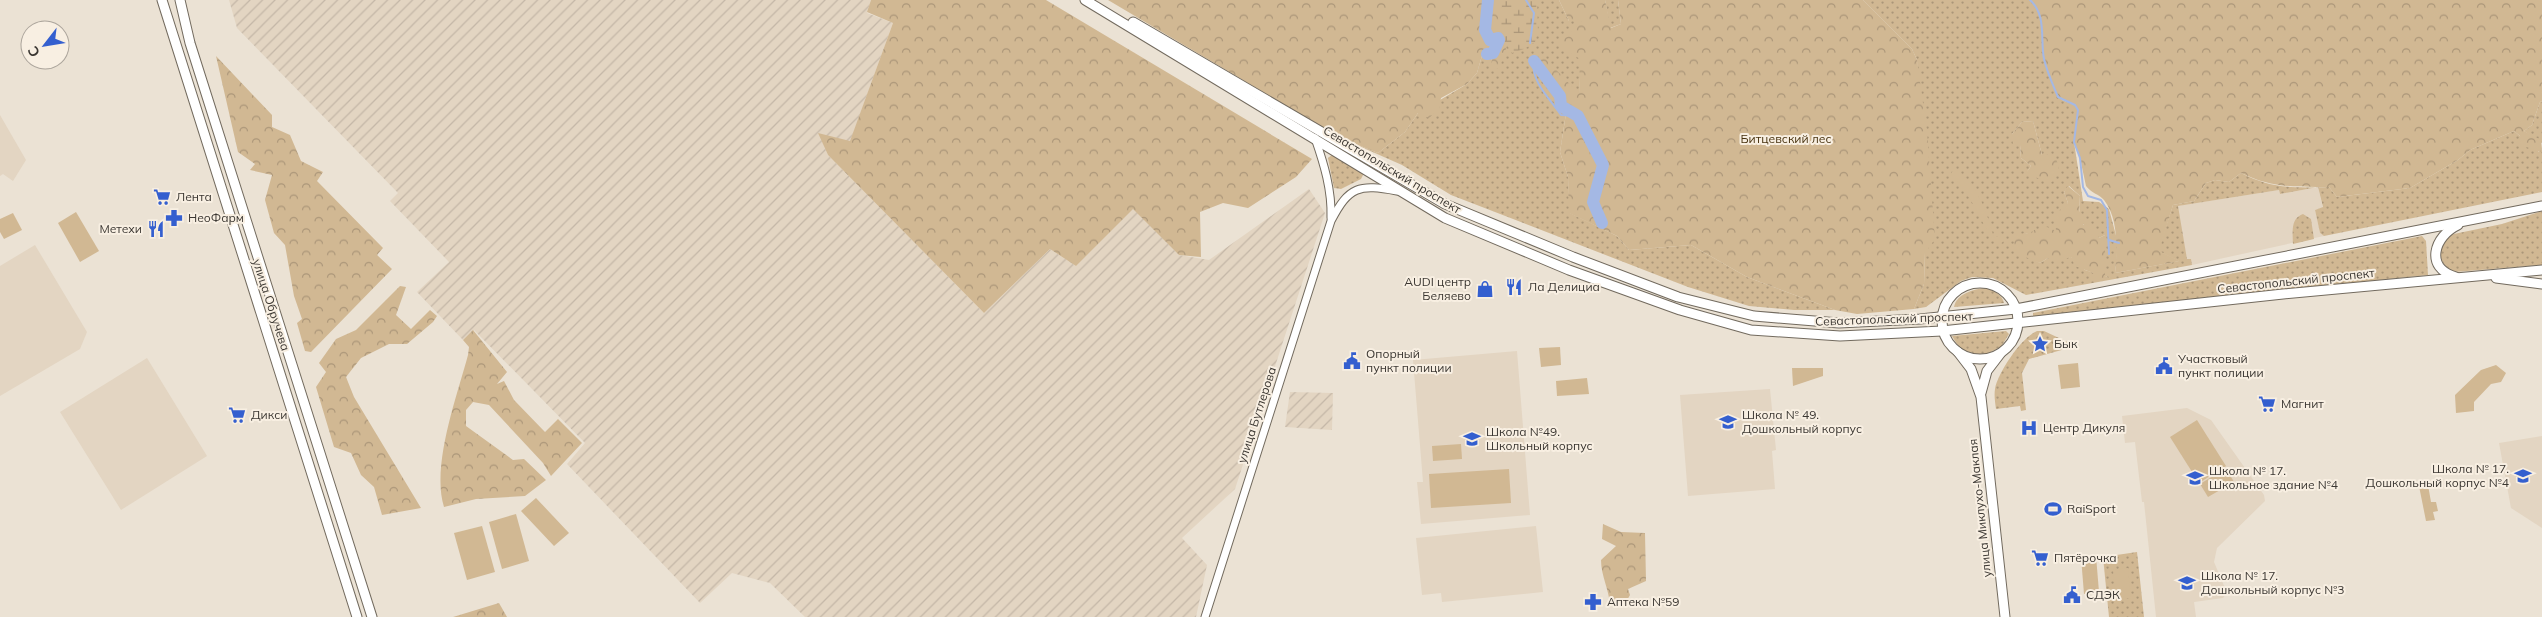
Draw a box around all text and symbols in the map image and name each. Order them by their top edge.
north arrow [20,20,70,70]
text: С [24,43,44,60]
street label: Севастопольский проспект [1321,122,1464,217]
park label: Битцевский лес [1740,131,1832,146]
supermarket icon: Лента [152,187,172,207]
place label: Лента [176,189,212,204]
pharmacy icon: НеоФарм [164,208,184,228]
place label: НеоФарм [188,210,244,225]
restaurant icon: Метехи [146,219,166,239]
place label: Метехи [99,221,142,236]
street label: улица Обручева [250,257,293,353]
street label: Севастопольский проспект [2217,265,2376,296]
place label: AUDI центр Беляево [1404,274,1471,303]
restaurant icon: Ла Делициа [1504,277,1524,297]
shop icon: AUDI центр Беляево [1475,279,1495,299]
place label: Ла Делициа [1528,279,1600,294]
street label: Севастопольский проспект [1815,308,1974,329]
place icon: Бык [2030,334,2050,354]
place label: Бык [2054,336,2078,351]
place label: Опорный пункт полиции [1366,346,1452,375]
public building icon: Опорный пункт полиции [1342,351,1362,371]
place label: Участковый пункт полиции [2177,351,2264,380]
public building icon: Участковый пункт полиции [2154,356,2174,376]
street label: улица Бутлерова [1234,365,1279,465]
supermarket icon: Магнит [2257,394,2277,414]
place label: Магнит [2281,396,2324,411]
supermarket icon: Дикси [227,405,247,425]
place label: Дикси [251,407,287,422]
place label: Школа № 49. Дошкольный корпус [1742,407,1862,436]
school or university icon: Школа № 49. Дошкольный корпус [1718,412,1738,432]
hospital icon: Центр Дикуля [2019,418,2039,438]
place label: Центр Дикуля [2043,420,2125,435]
place label: Школа №49. Школьный корпус [1486,424,1593,453]
school or university icon: Школа №49. Школьный корпус [1462,429,1482,449]
street label: улица Миклухо-Маклая [1965,438,1994,578]
place label: Школа № 17. Дошкольный корпус №4 [2366,461,2509,490]
place label: Школа № 17. Школьное здание №4 [2209,463,2338,492]
school or university icon: Школа № 17. Дошкольный корпус №4 [2513,466,2533,486]
school or university icon: Школа № 17. Школьное здание №4 [2185,468,2205,488]
sports icon: RaiSport [2043,499,2063,519]
place label: RaiSport [2067,501,2116,516]
supermarket icon: Пятёрочка [2030,548,2050,568]
place label: Пятёрочка [2054,550,2117,565]
place label: Школа № 17. Дошкольный корпус №3 [2201,568,2344,597]
school or university icon: Школа № 17. Дошкольный корпус №3 [2177,573,2197,593]
public building icon: СДЭК [2062,585,2082,605]
place label: СДЭК [2086,587,2120,602]
pharmacy icon: Аптека №59 [1583,592,1603,612]
place label: Аптека №59 [1607,594,1679,609]

